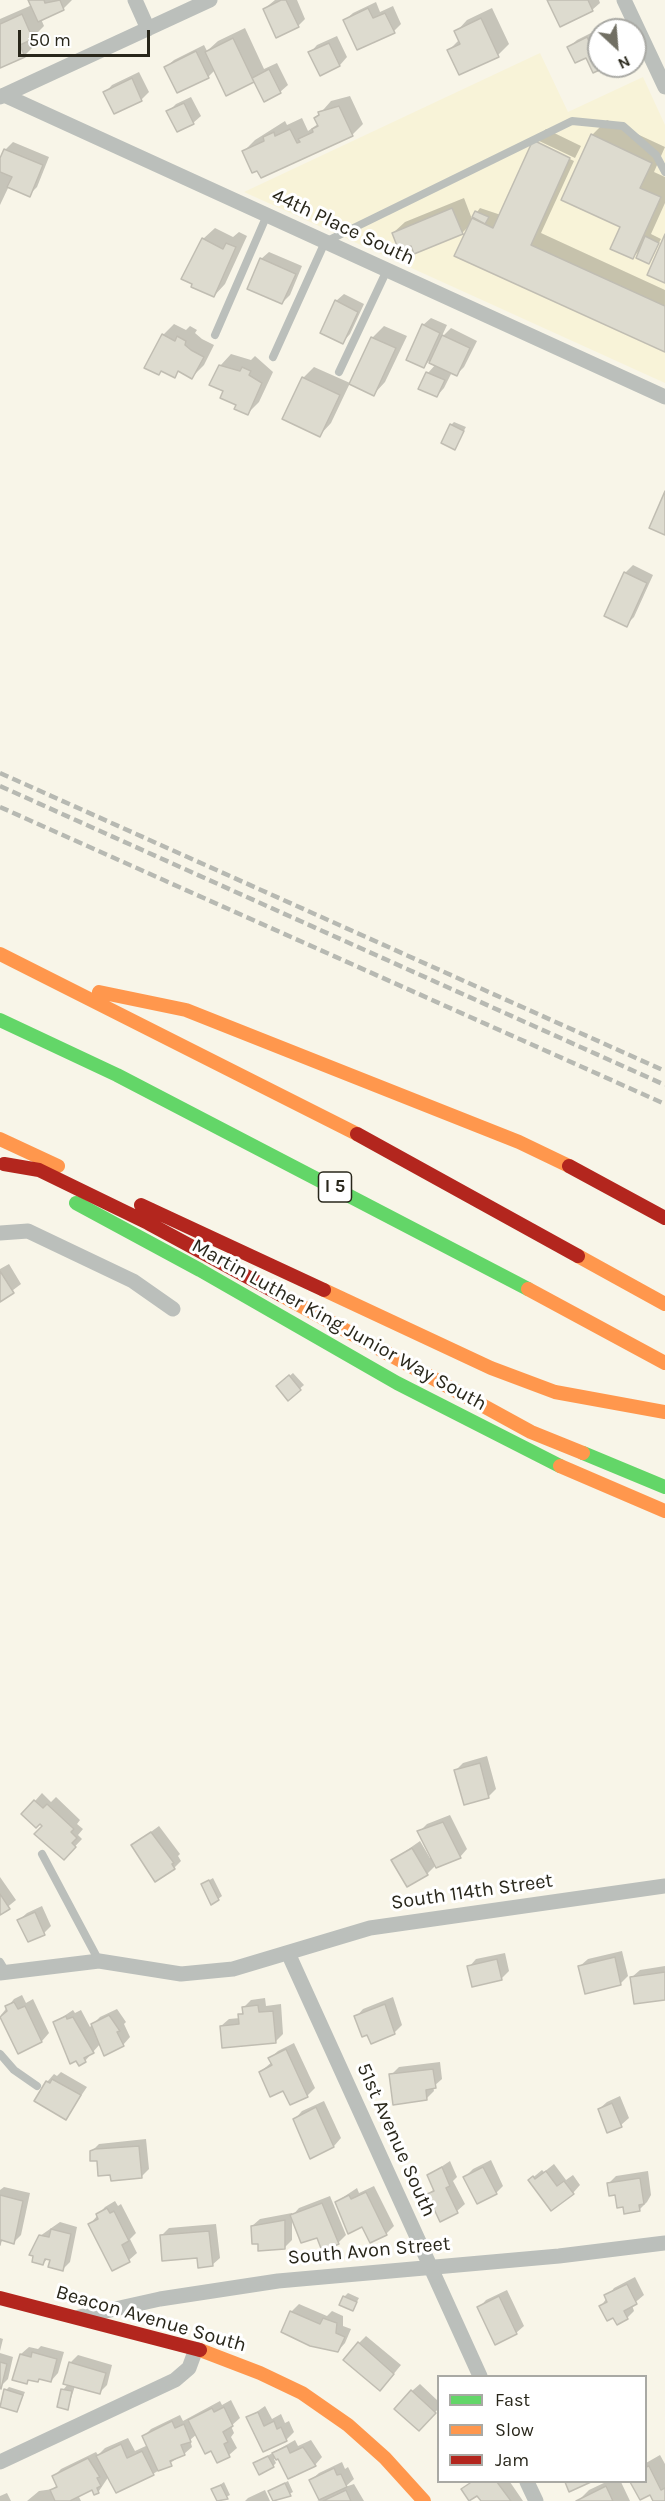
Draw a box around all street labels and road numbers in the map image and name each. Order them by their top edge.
street label: 44th Place South [268,183,418,271]
road number: I 5 [318,1172,352,1202]
street label: Martin Luther King Junior Way South [187,1234,491,1416]
street label: South 114th Street [390,1869,554,1915]
street label: 51st Avenue South [351,2059,441,2221]
street label: South Avon Street [287,2232,451,2270]
street label: Beacon Avenue South [53,2280,249,2358]

